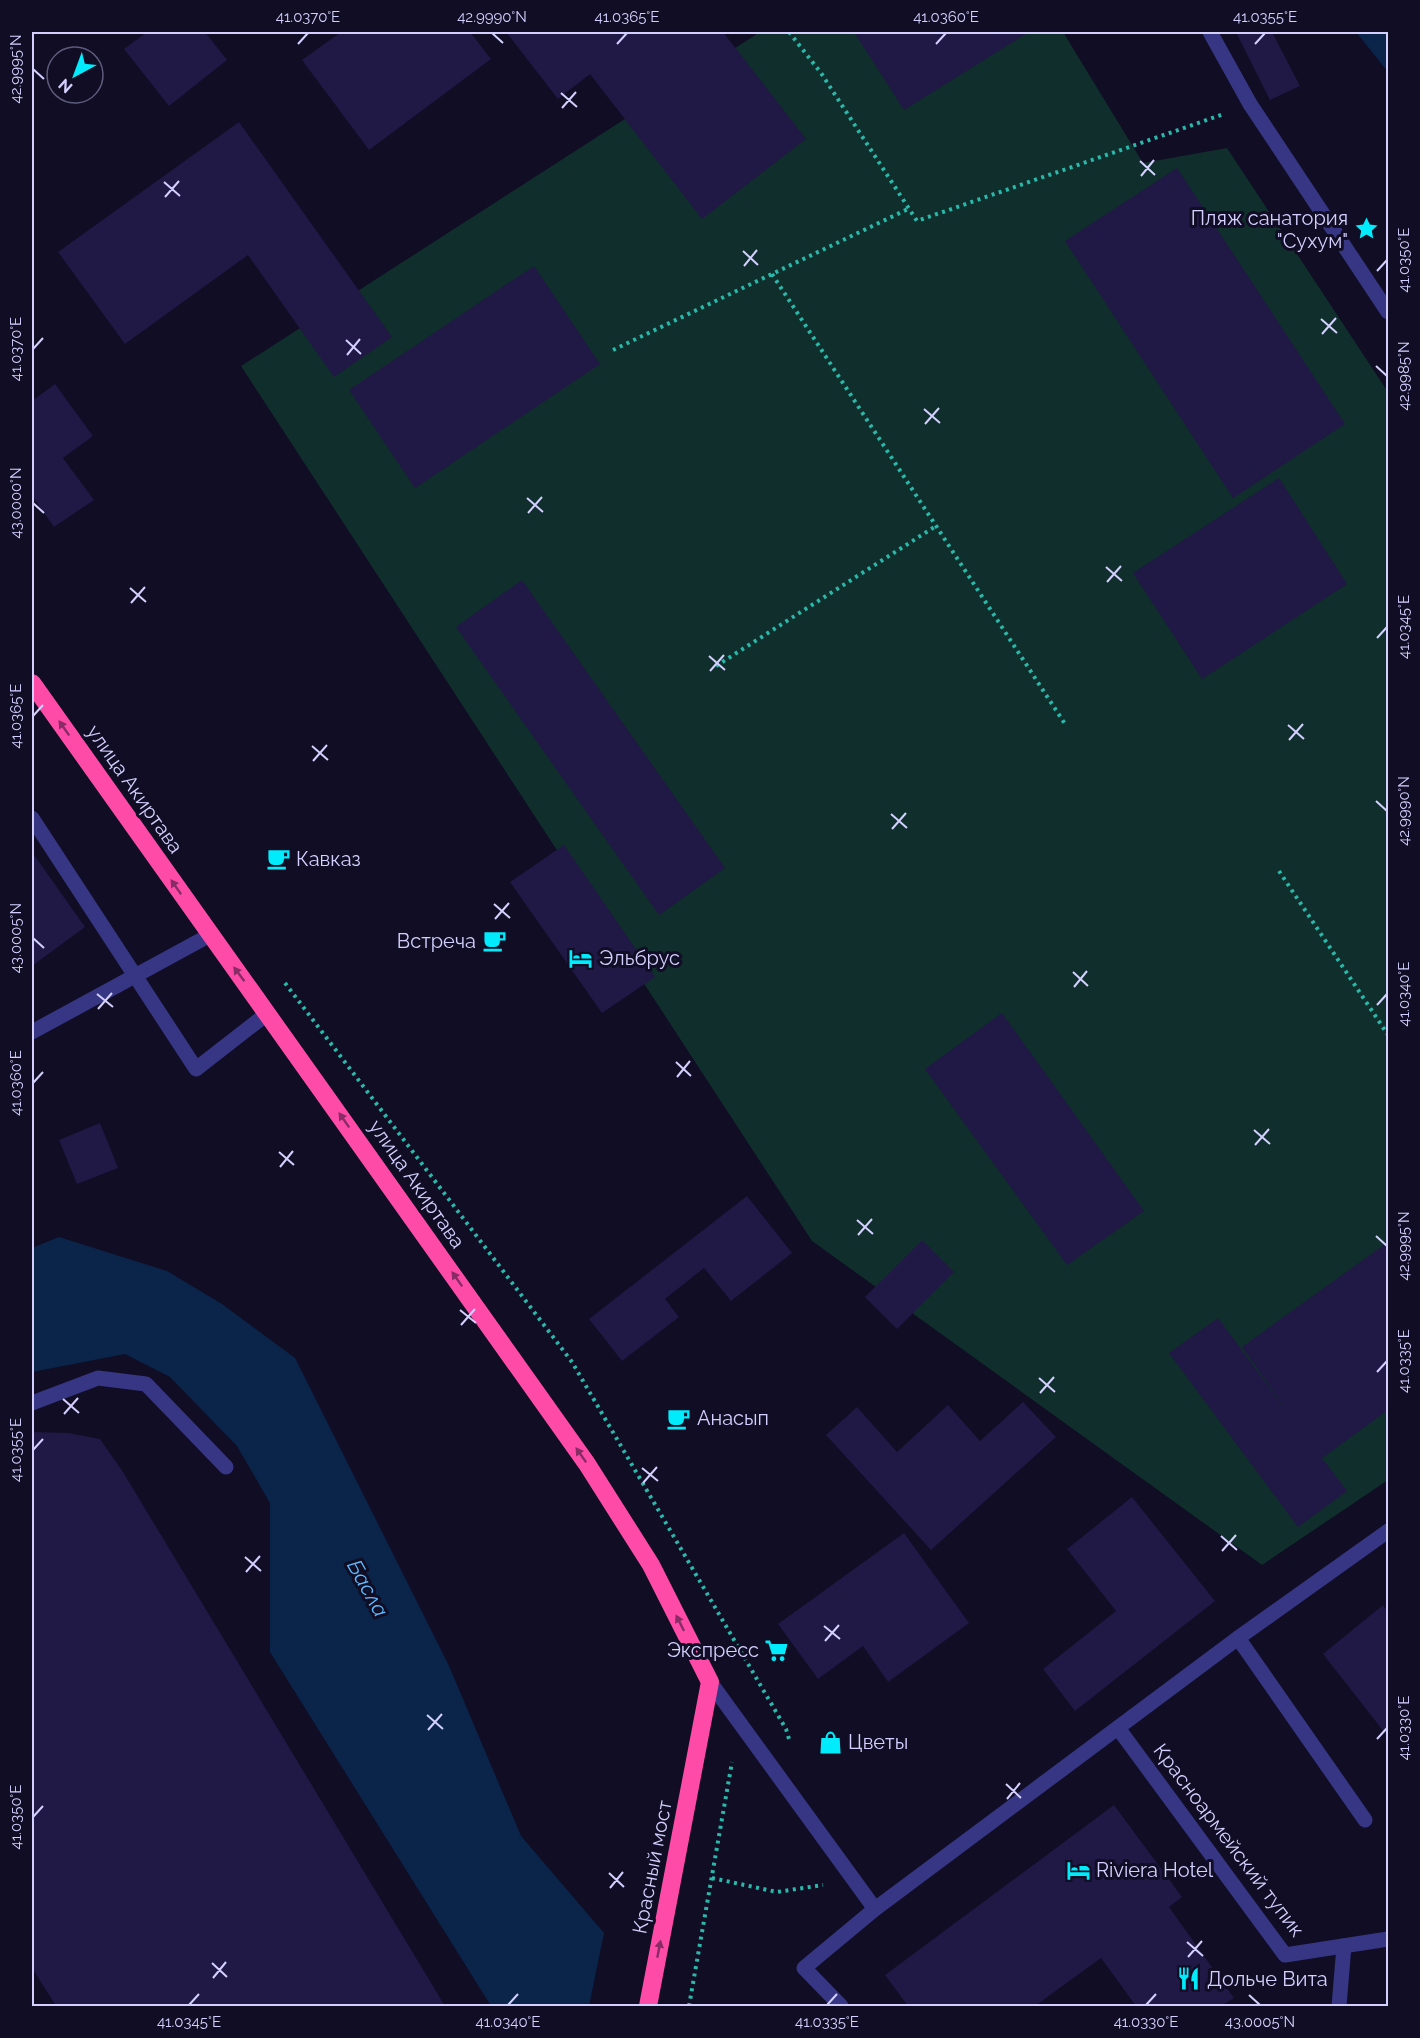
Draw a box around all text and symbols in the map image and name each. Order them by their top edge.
text: 41.0370°E [276,8,340,26]
text: 42.9990°N [457,8,527,26]
text: 41.0365°E [595,8,659,26]
text: 41.0360°E [913,8,979,26]
text: 41.0355°E [1233,8,1297,26]
text: 42.9995°N [7,35,25,103]
north arrow [45,45,105,105]
text: N [55,75,76,97]
place label: Пляж санатория "Сухум" [1191,206,1348,253]
place icon: Пляж санатория "Сухум" [1353,216,1379,242]
text: 41.0350°E [1395,228,1413,292]
text: 41.0370°E [7,317,25,381]
text: 42.9985°N [1395,341,1413,411]
text: 43.0000°N [7,467,25,539]
text: 41.0345°E [1395,595,1413,659]
text: 41.0365°E [7,684,25,748]
street label: улица Акиртава [82,720,188,858]
one-way arrow [58,721,70,737]
text: 42.9990°N [1395,776,1413,846]
cafe icon: Кавказ [265,846,291,872]
place label: Кавказ [296,847,361,871]
one-way arrow [171,880,183,895]
text: 43.0005°N [7,903,25,973]
cafe icon: Встреча [481,928,507,954]
place label: Встреча [397,929,476,953]
hotel icon: Эльбрус [568,945,594,971]
place label: Эльбрус [599,946,680,970]
text: 41.0340°E [1395,962,1413,1026]
one-way arrow [234,967,246,982]
text: 41.0360°E [7,1050,25,1116]
one-way arrow [338,1112,350,1128]
street label: улица Акиртава [364,1115,470,1253]
text: 42.9995°N [1395,1212,1413,1280]
one-way arrow [452,1271,463,1287]
text: 41.0335°E [1395,1329,1413,1393]
cafe icon: Анасып [666,1405,692,1431]
place label: Анасып [697,1406,769,1430]
text: 41.0355°E [7,1418,25,1482]
one-way arrow [576,1448,588,1463]
water label: Басла [342,1555,394,1621]
one-way arrow [676,1614,686,1632]
supermarket icon: Экспресс [764,1637,790,1663]
place label: Экспресс [667,1638,759,1662]
text: 41.0330°E [1395,1696,1413,1760]
shop icon: Цветы [817,1729,843,1755]
place label: Цветы [848,1730,908,1754]
street label: Красноармейский тупик [1149,1739,1309,1941]
text: 41.0350°E [7,1785,25,1849]
street label: Красный мост [627,1798,677,1936]
hotel icon: Riviera Hotel [1065,1857,1091,1883]
place label: Riviera Hotel [1096,1858,1214,1882]
one-way arrow [655,1939,664,1958]
restaurant icon: Дольче Вита [1176,1966,1202,1992]
place label: Дольче Вита [1207,1967,1328,1991]
text: 41.0345°E [157,2013,221,2031]
text: 41.0340°E [476,2013,540,2031]
text: 41.0335°E [795,2013,859,2031]
text: 41.0330°E [1114,2013,1178,2031]
text: 43.0005°N [1225,2013,1295,2031]

